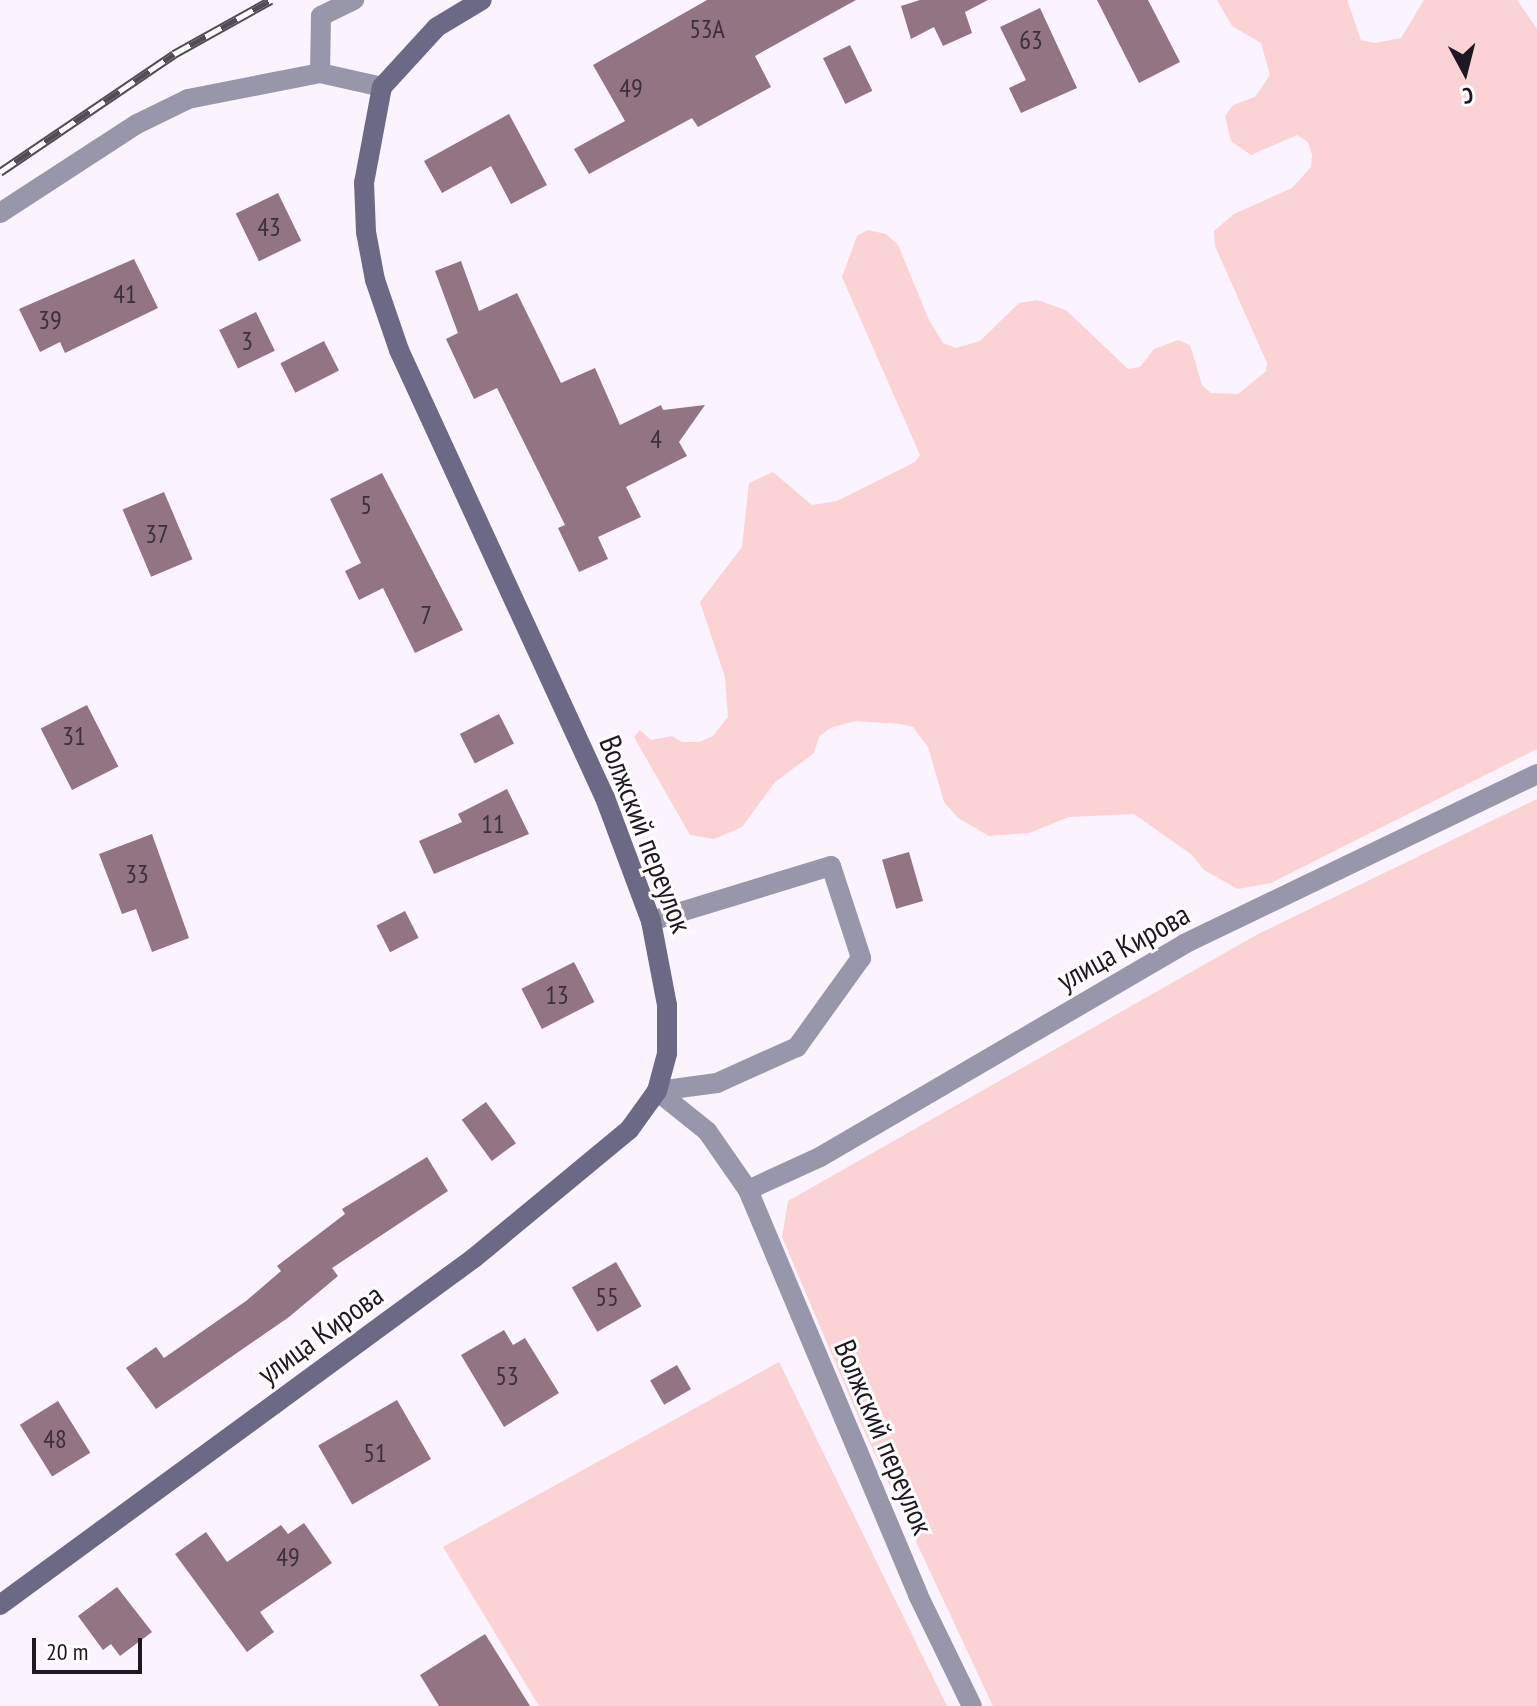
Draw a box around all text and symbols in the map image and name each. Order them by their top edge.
house number: 53А [689,13,725,45]
house number: 63 [1019,24,1043,56]
north arrow [1425,32,1505,112]
house number: 49 [619,72,643,104]
text: С [1461,81,1475,110]
house number: 43 [257,211,281,243]
house number: 41 [113,278,137,310]
house number: 39 [38,304,62,336]
house number: 3 [241,325,253,357]
house number: 4 [650,423,662,455]
house number: 5 [360,489,372,521]
house number: 37 [145,518,169,550]
house number: 7 [420,599,432,631]
house number: 31 [62,720,86,752]
street label: Волжский переулок [592,730,700,938]
house number: 11 [481,808,505,840]
house number: 33 [125,858,149,890]
street label: улица Кирова [1050,896,1196,998]
house number: 13 [545,979,569,1011]
street label: улица Кирова [250,1277,390,1391]
house number: 55 [595,1281,619,1313]
street label: Волжский переулок [827,1334,941,1540]
house number: 53 [495,1360,519,1392]
house number: 48 [43,1423,67,1455]
house number: 51 [363,1437,387,1469]
house number: 49 [276,1541,300,1573]
scale bar [36,1622,146,1672]
text: 20 m [46,1636,88,1667]

